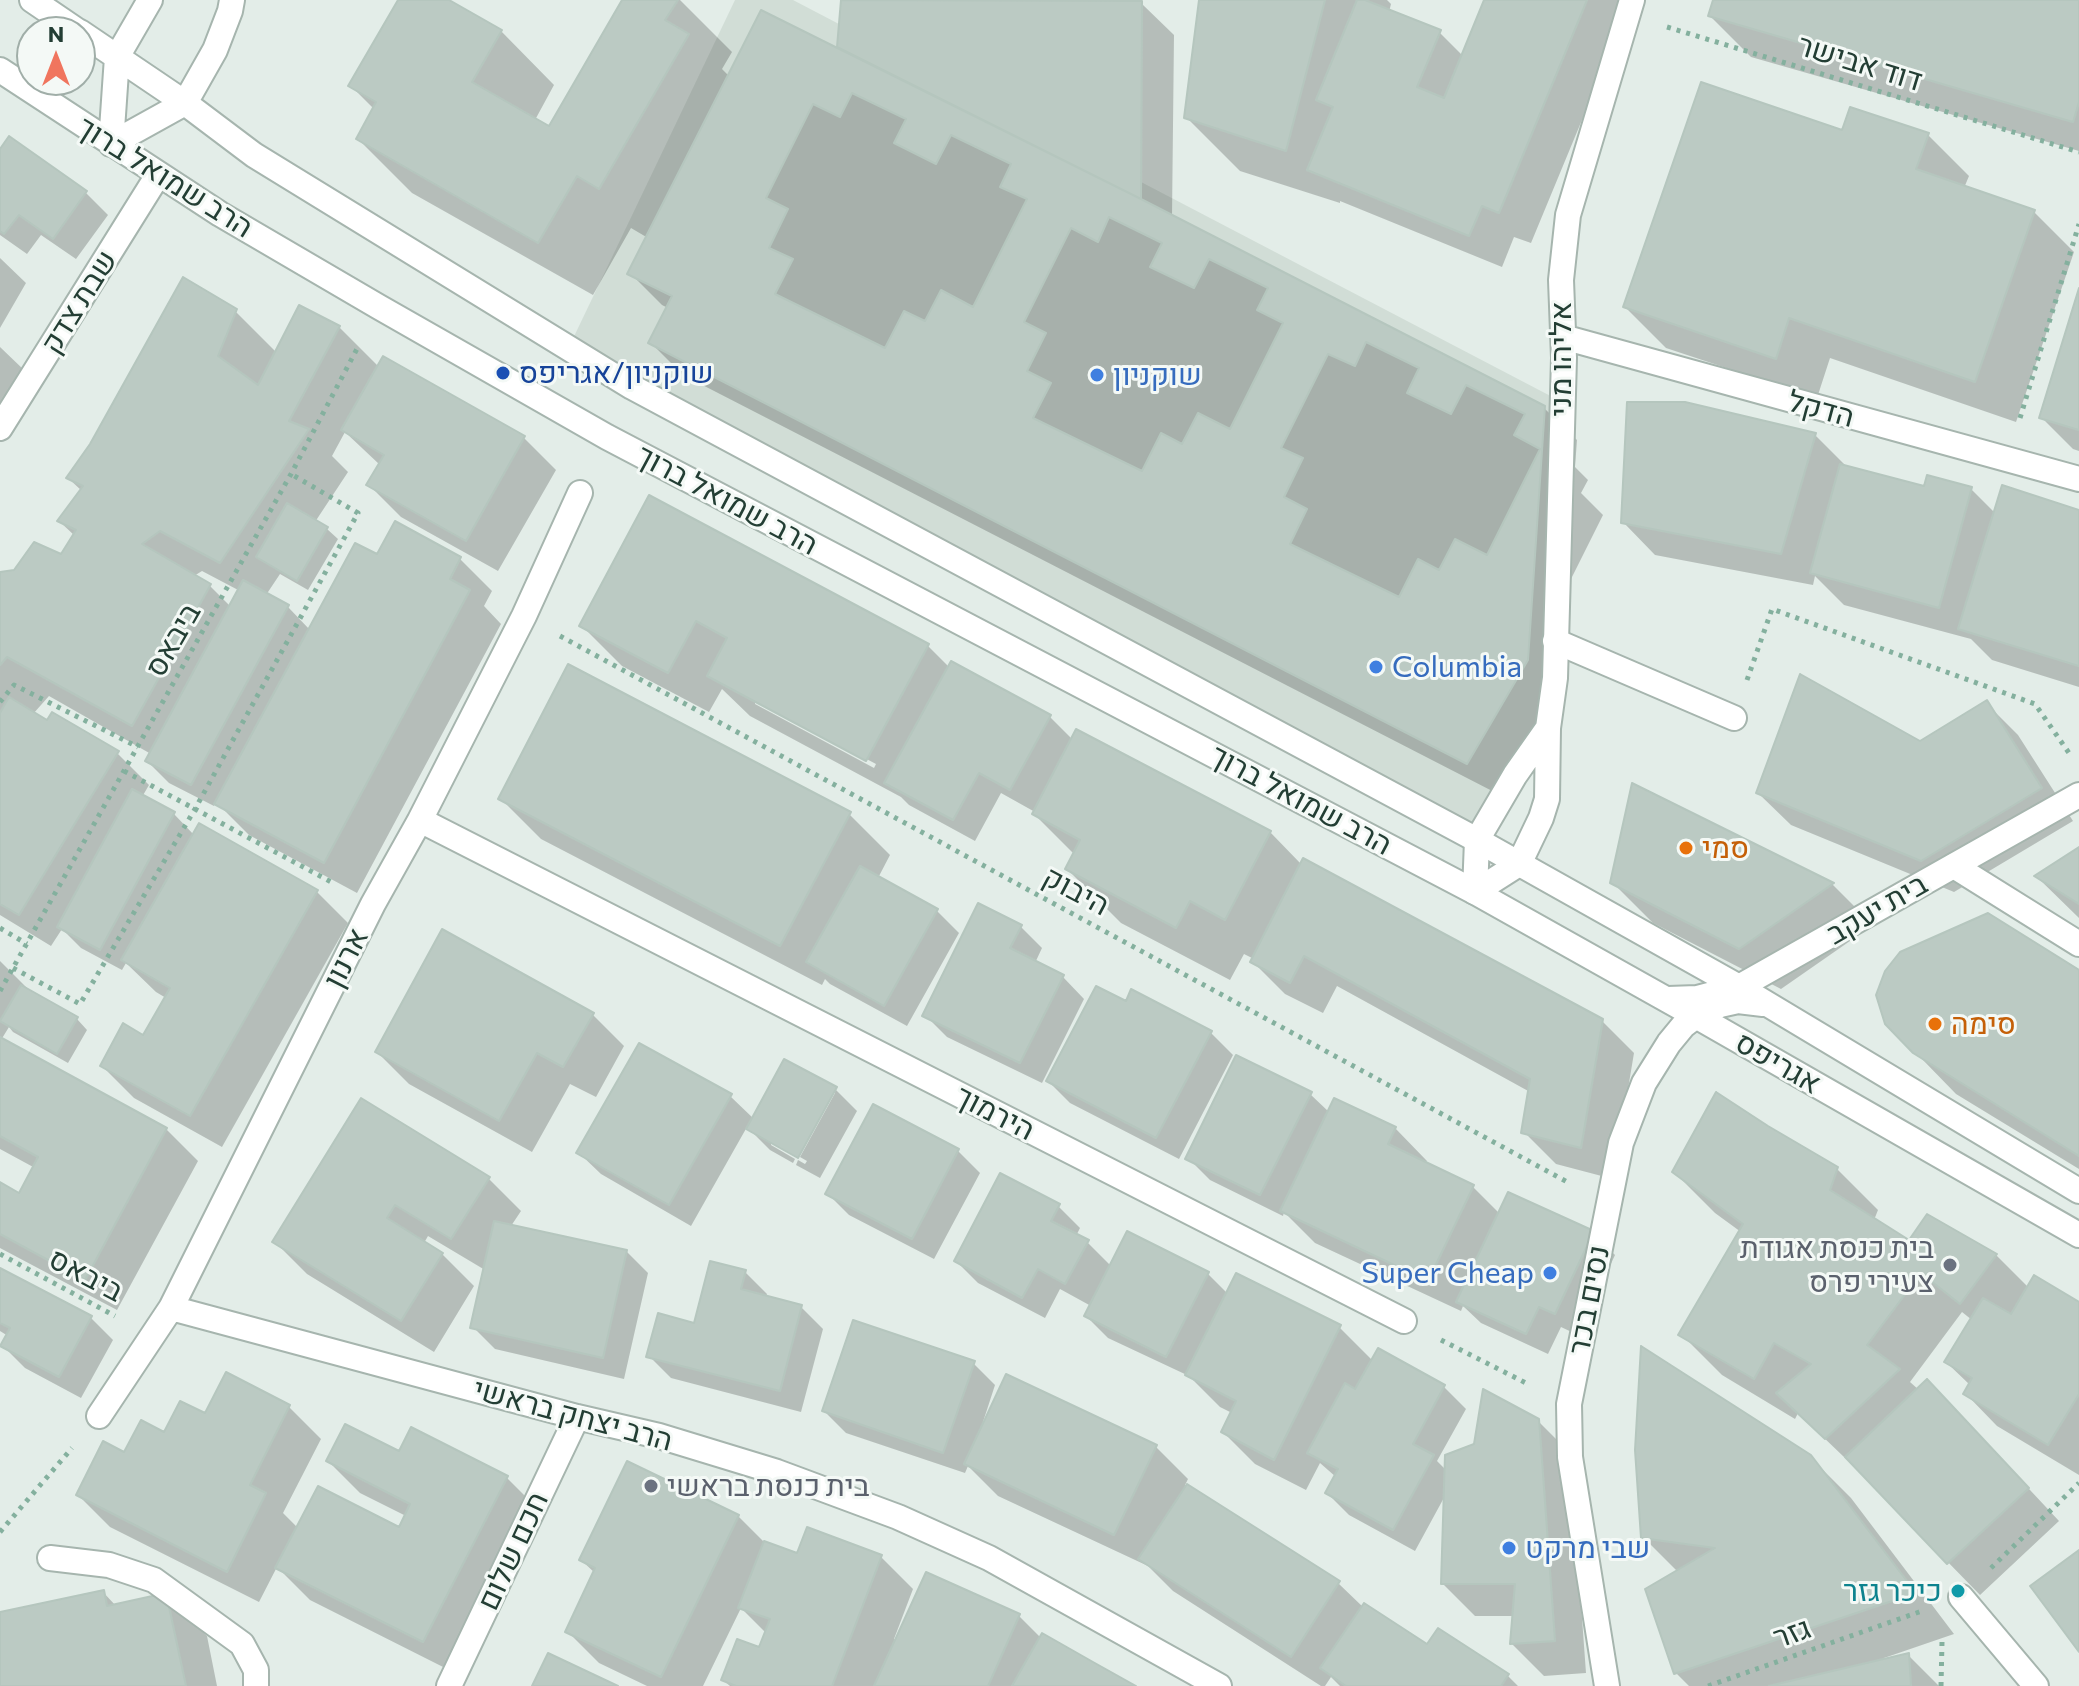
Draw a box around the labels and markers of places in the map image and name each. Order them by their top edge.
place label: שוקניון/אגריפס [519,355,714,391]
place label: שוקניון [1113,357,1202,393]
marker: שוקניון/אגריפס [494,364,512,382]
marker: שוקניון [1088,366,1106,384]
place label: Columbia [1392,649,1522,685]
marker: Columbia [1367,658,1385,676]
place label: סמי [1702,830,1749,866]
marker: סמי [1677,839,1695,857]
place label: סימה [1951,1006,2016,1042]
marker: סימה [1926,1015,1944,1033]
place label: בית כנסת אגודת צעירי פרס [1740,1230,1934,1300]
place label: Super Cheap [1361,1255,1534,1291]
marker: בית כנסת אגודת צעירי פרס [1941,1256,1959,1274]
marker: Super Cheap [1541,1264,1559,1282]
place label: בית כנסת בראשי [667,1468,870,1504]
marker: בית כנסת בראשי [642,1477,660,1495]
place label: שבי מרקט [1525,1530,1650,1566]
marker: שבי מרקט [1500,1539,1518,1557]
place label: כיכר גזר [1843,1573,1942,1609]
marker: כיכר גזר [1949,1582,1967,1600]

